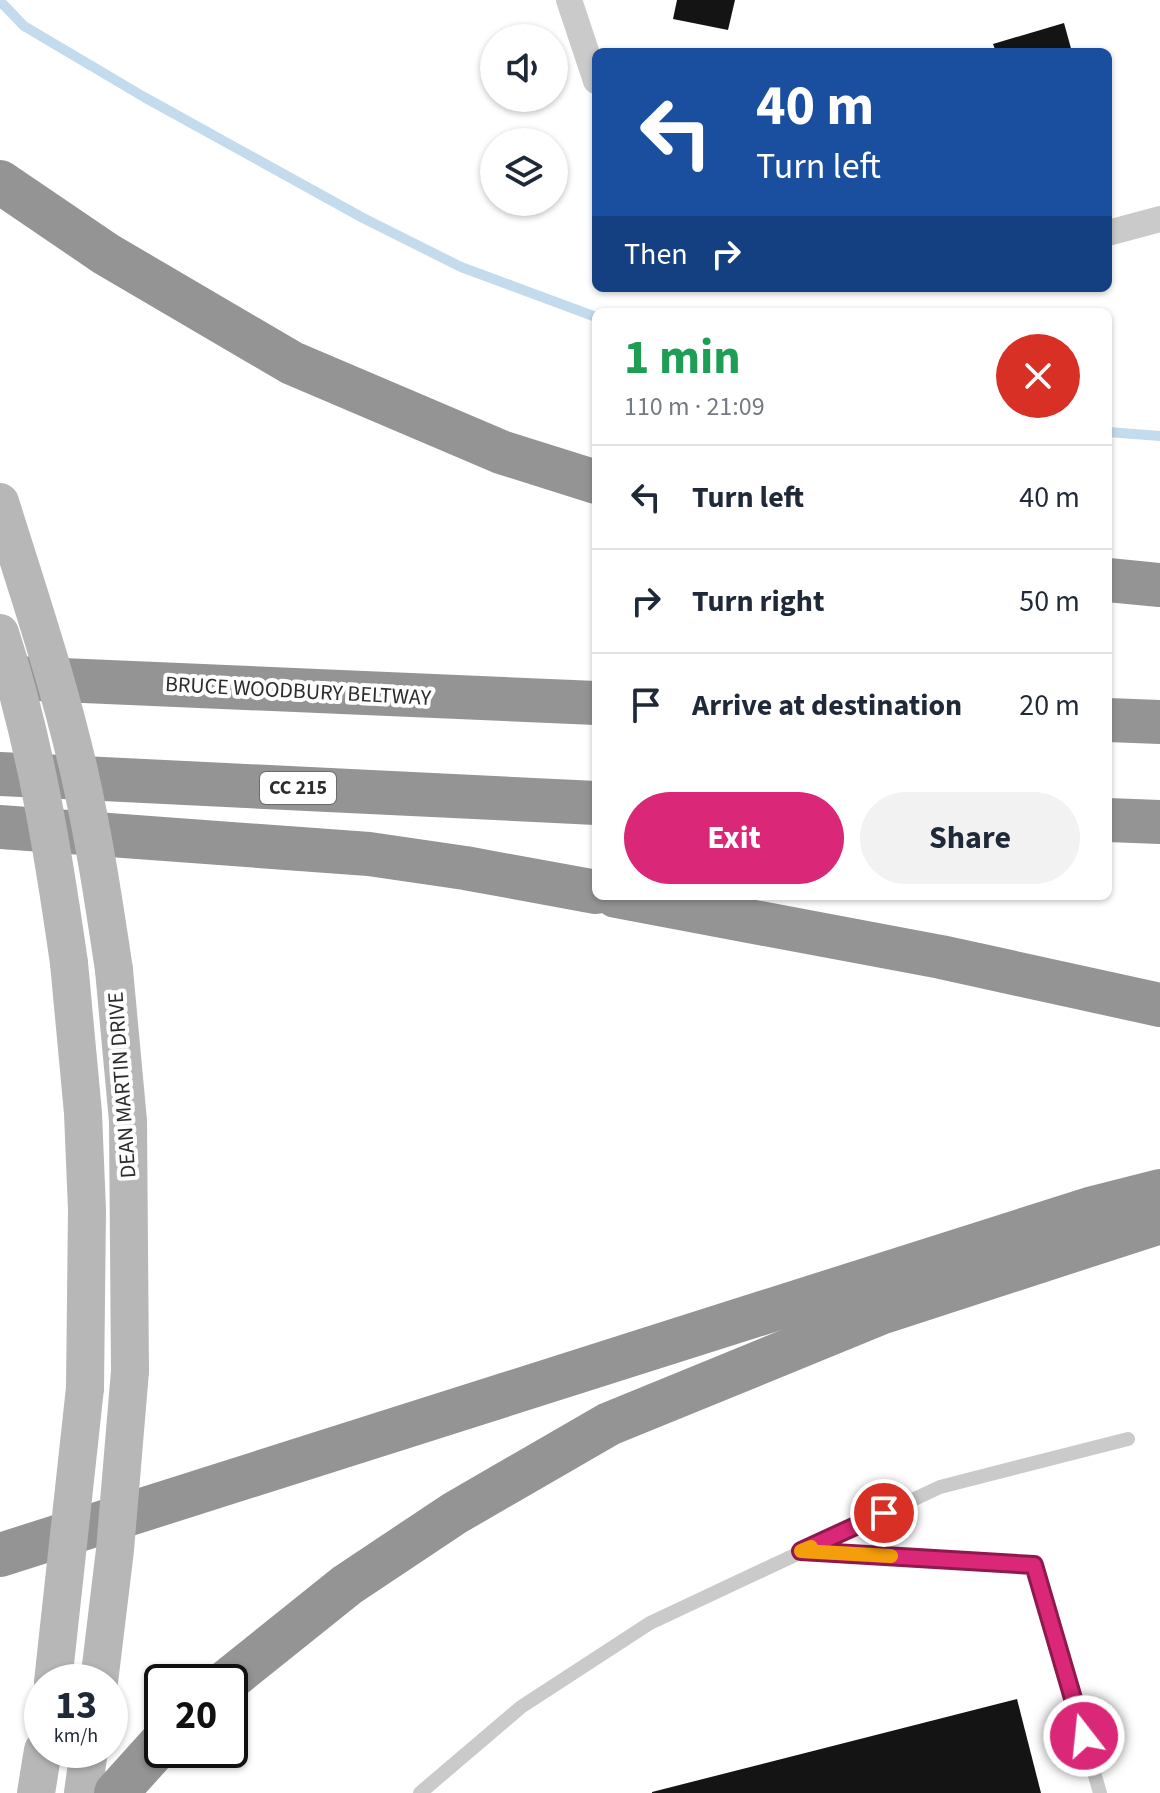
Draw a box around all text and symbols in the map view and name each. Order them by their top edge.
map controls [480,24,568,216]
button: sound [480,24,568,112]
text: 40 m [756,67,874,146]
icon: left [624,80,728,184]
button: layers [480,128,568,216]
text: Turn left [756,141,881,192]
icon: right [704,232,748,276]
text: Then [624,233,688,276]
text: 1 min [624,324,741,392]
button: close [996,334,1080,418]
text: 110 m · 21:09 [624,388,765,425]
icon: left [624,475,668,519]
text: Turn left [692,476,804,519]
text: 40 m [1019,476,1080,519]
icon: right [624,579,668,623]
text: Turn right [692,580,824,623]
text: 50 m [1019,580,1080,623]
street label: BRUCE WOODBURY BELTWAY [164,668,432,714]
icon: arrive [624,683,668,727]
text: Arrive at destination [692,684,962,727]
text: 20 m [1019,684,1080,727]
road number: CC 215 [260,772,336,804]
button: Exit [624,792,844,884]
button: Share [860,792,1080,884]
street label: DEAN MARTIN DRIVE [100,991,144,1179]
pin [850,1479,918,1547]
icon: arrive [862,1491,906,1535]
speed limit sign: 20 [144,1664,248,1768]
text: 13 [55,1677,97,1734]
position arrow [1042,1694,1126,1778]
text: km/h [54,1722,98,1750]

